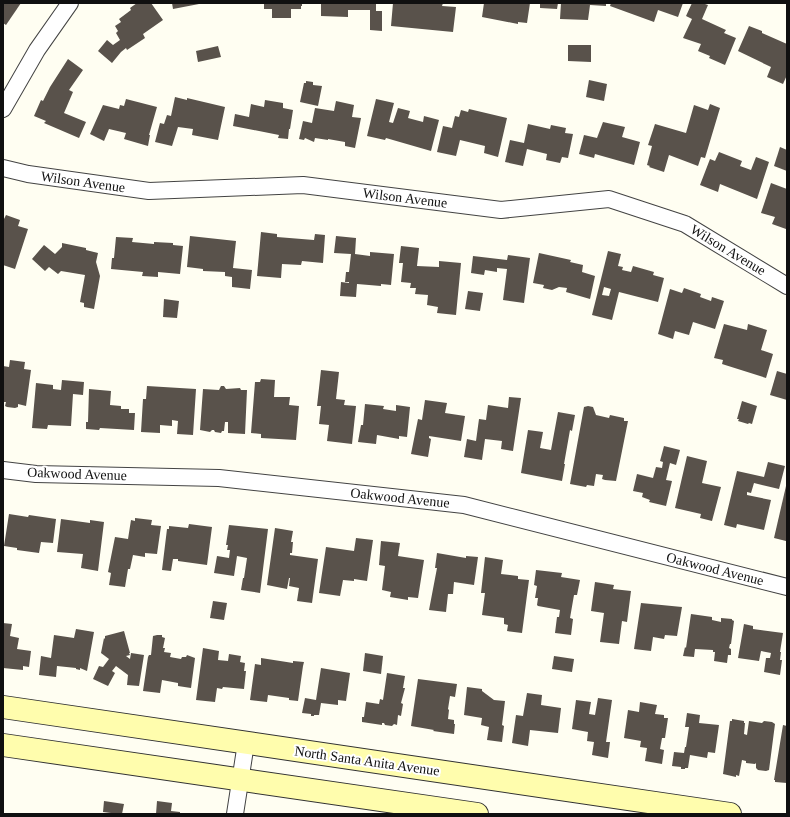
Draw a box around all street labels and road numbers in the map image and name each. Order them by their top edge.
street label: Wilson Avenue [40,169,126,195]
street label: Wilson Avenue [362,185,448,211]
street label: Wilson Avenue [688,222,768,278]
street label: Oakwood Avenue [27,465,127,483]
street label: Oakwood Avenue [350,485,450,511]
street label: Oakwood Avenue [665,550,765,588]
street label: North Santa Anita Avenue [294,743,440,779]

